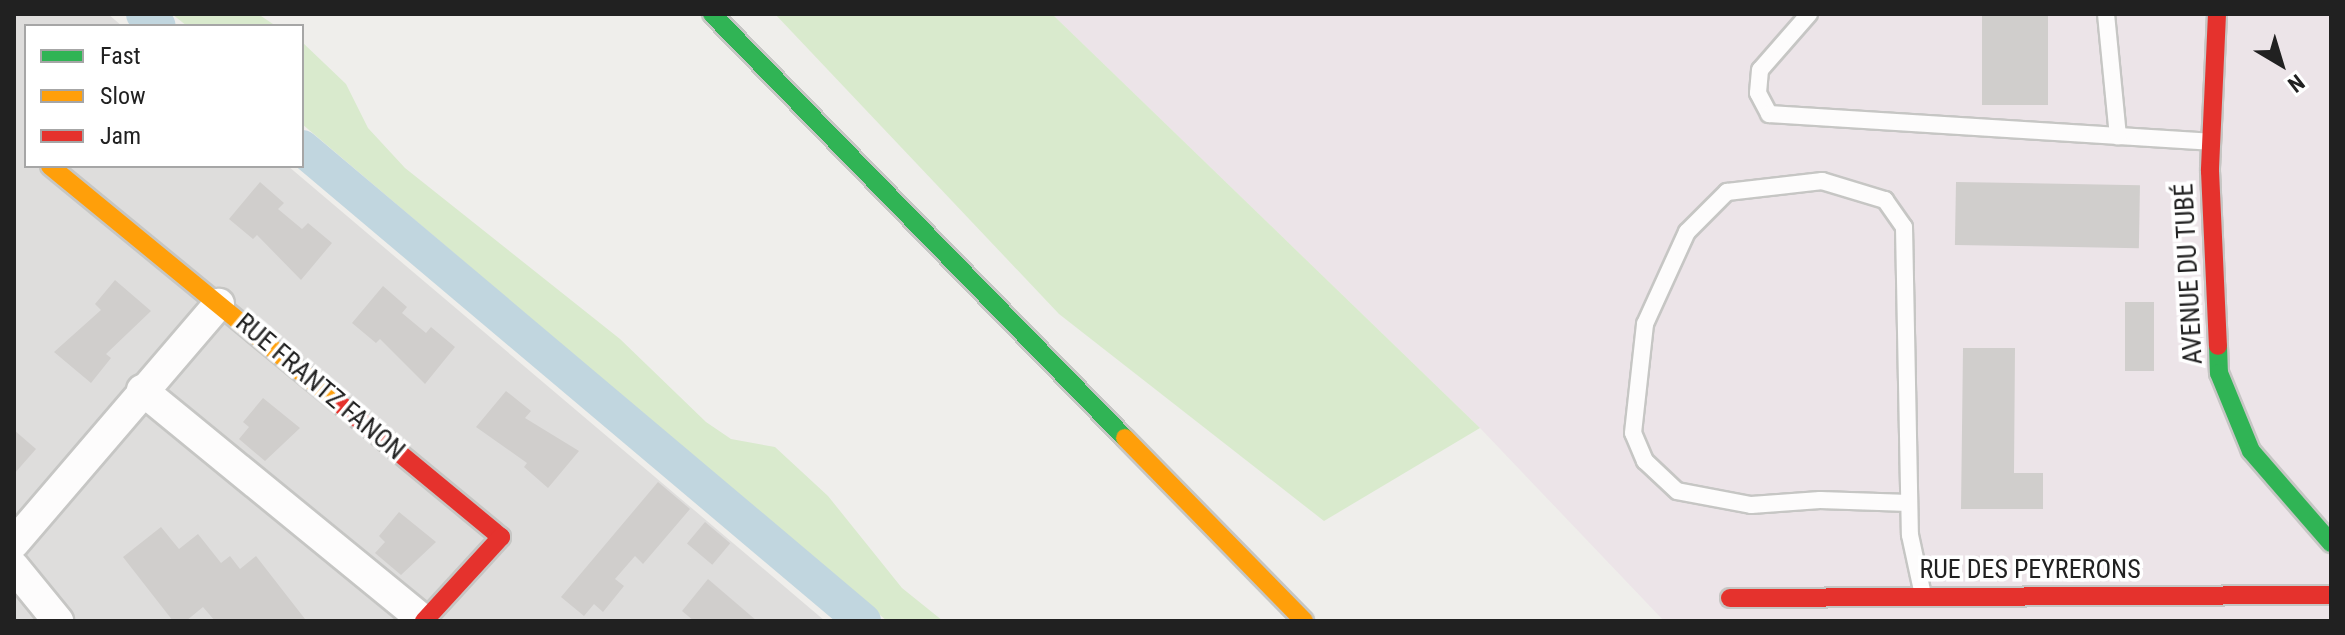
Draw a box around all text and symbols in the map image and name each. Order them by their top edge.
legend [24,24,304,168]
north arrow [2241,24,2321,104]
text: Fast [100,42,141,70]
text: N [2283,69,2309,97]
text: Slow [100,82,146,110]
text: Jam [100,122,141,150]
street label: AVENUE DU TUBÉ [2169,182,2209,366]
street label: RUE FRANTZ FANON [229,307,411,467]
street label: RUE DES PEYRERONS [1919,554,2141,586]

